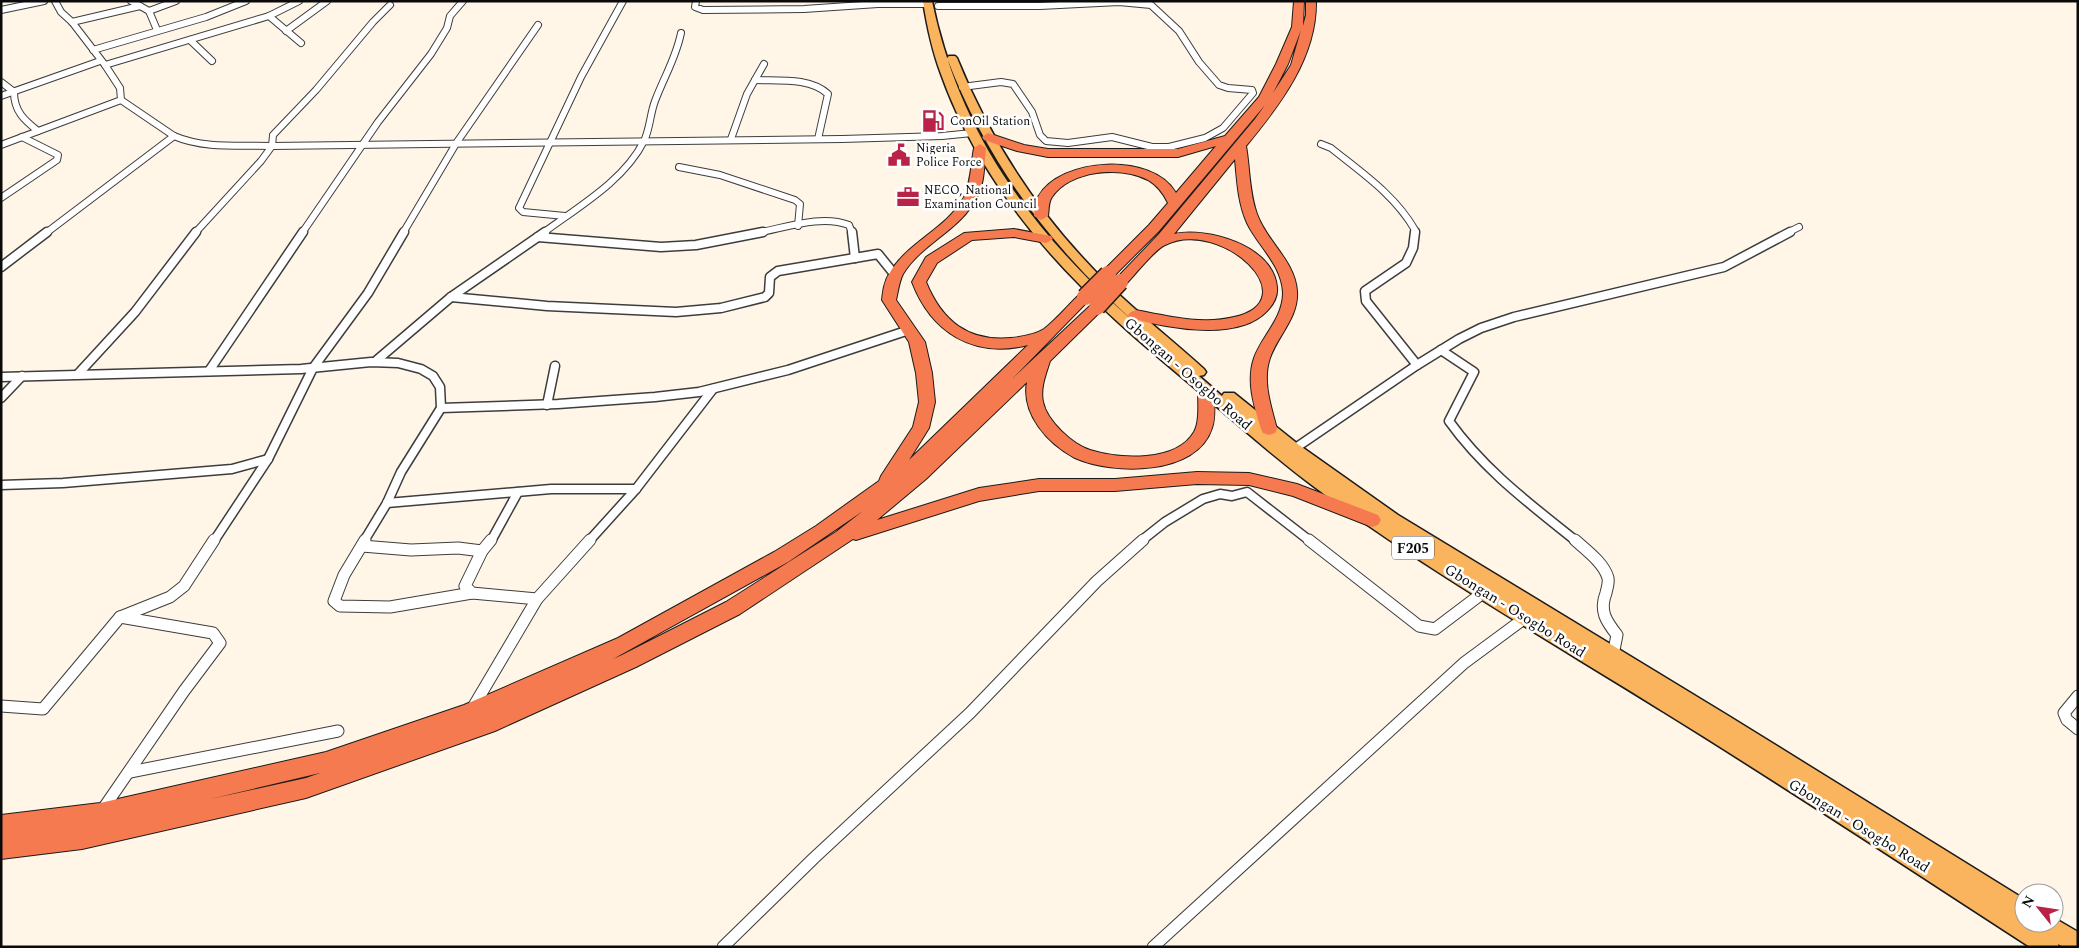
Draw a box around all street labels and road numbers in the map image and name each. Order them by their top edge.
street label: Gbongan - Osogbo Road [1119,312,1257,436]
road number: F205 [1392,536,1434,560]
street label: Gbongan - Osogbo Road [1440,558,1590,664]
street label: Gbongan - Osogbo Road [1784,773,1934,879]

